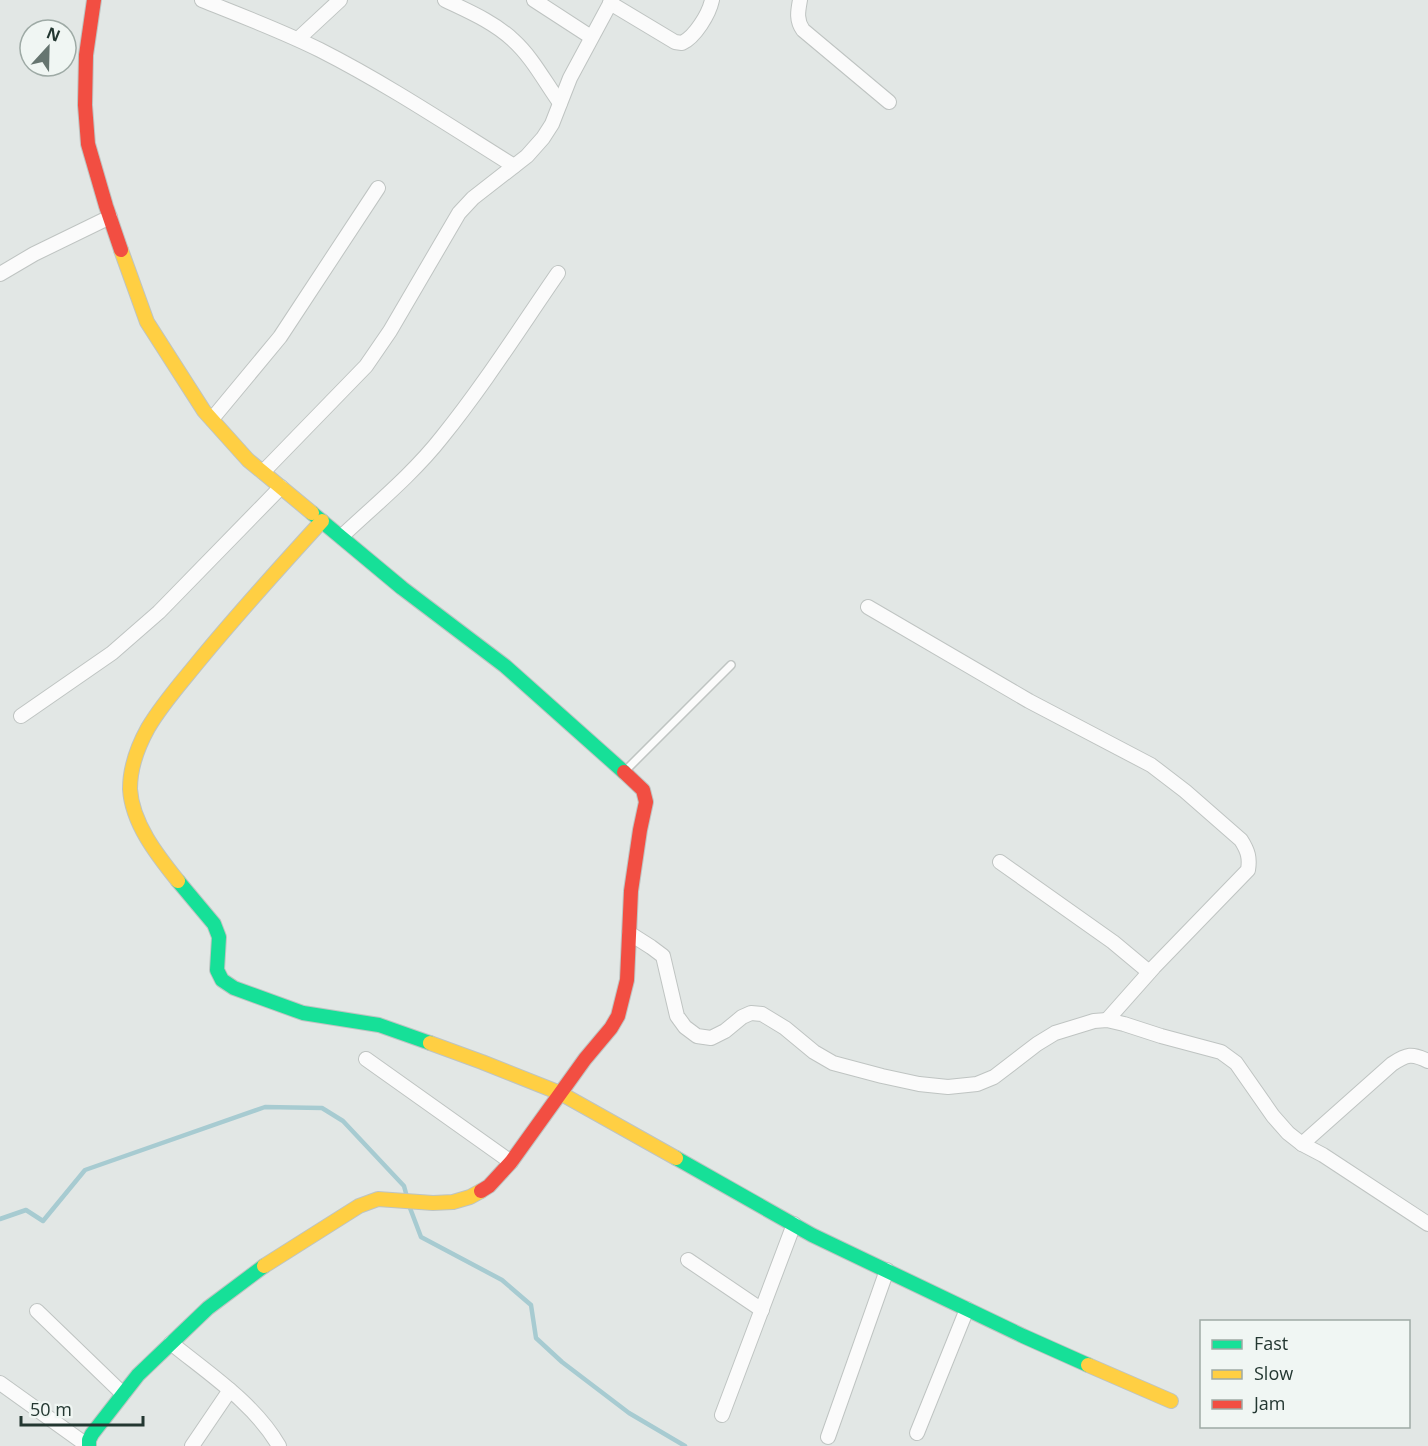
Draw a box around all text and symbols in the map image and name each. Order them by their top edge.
north arrow [18,18,78,78]
text: N [43,21,64,47]
legend [1200,1320,1410,1428]
text: Fast [1254,1331,1288,1355]
text: Slow [1254,1361,1293,1385]
scale bar [21,1389,142,1427]
text: Jam [1252,1391,1286,1415]
text: 50 m [30,1397,72,1421]

